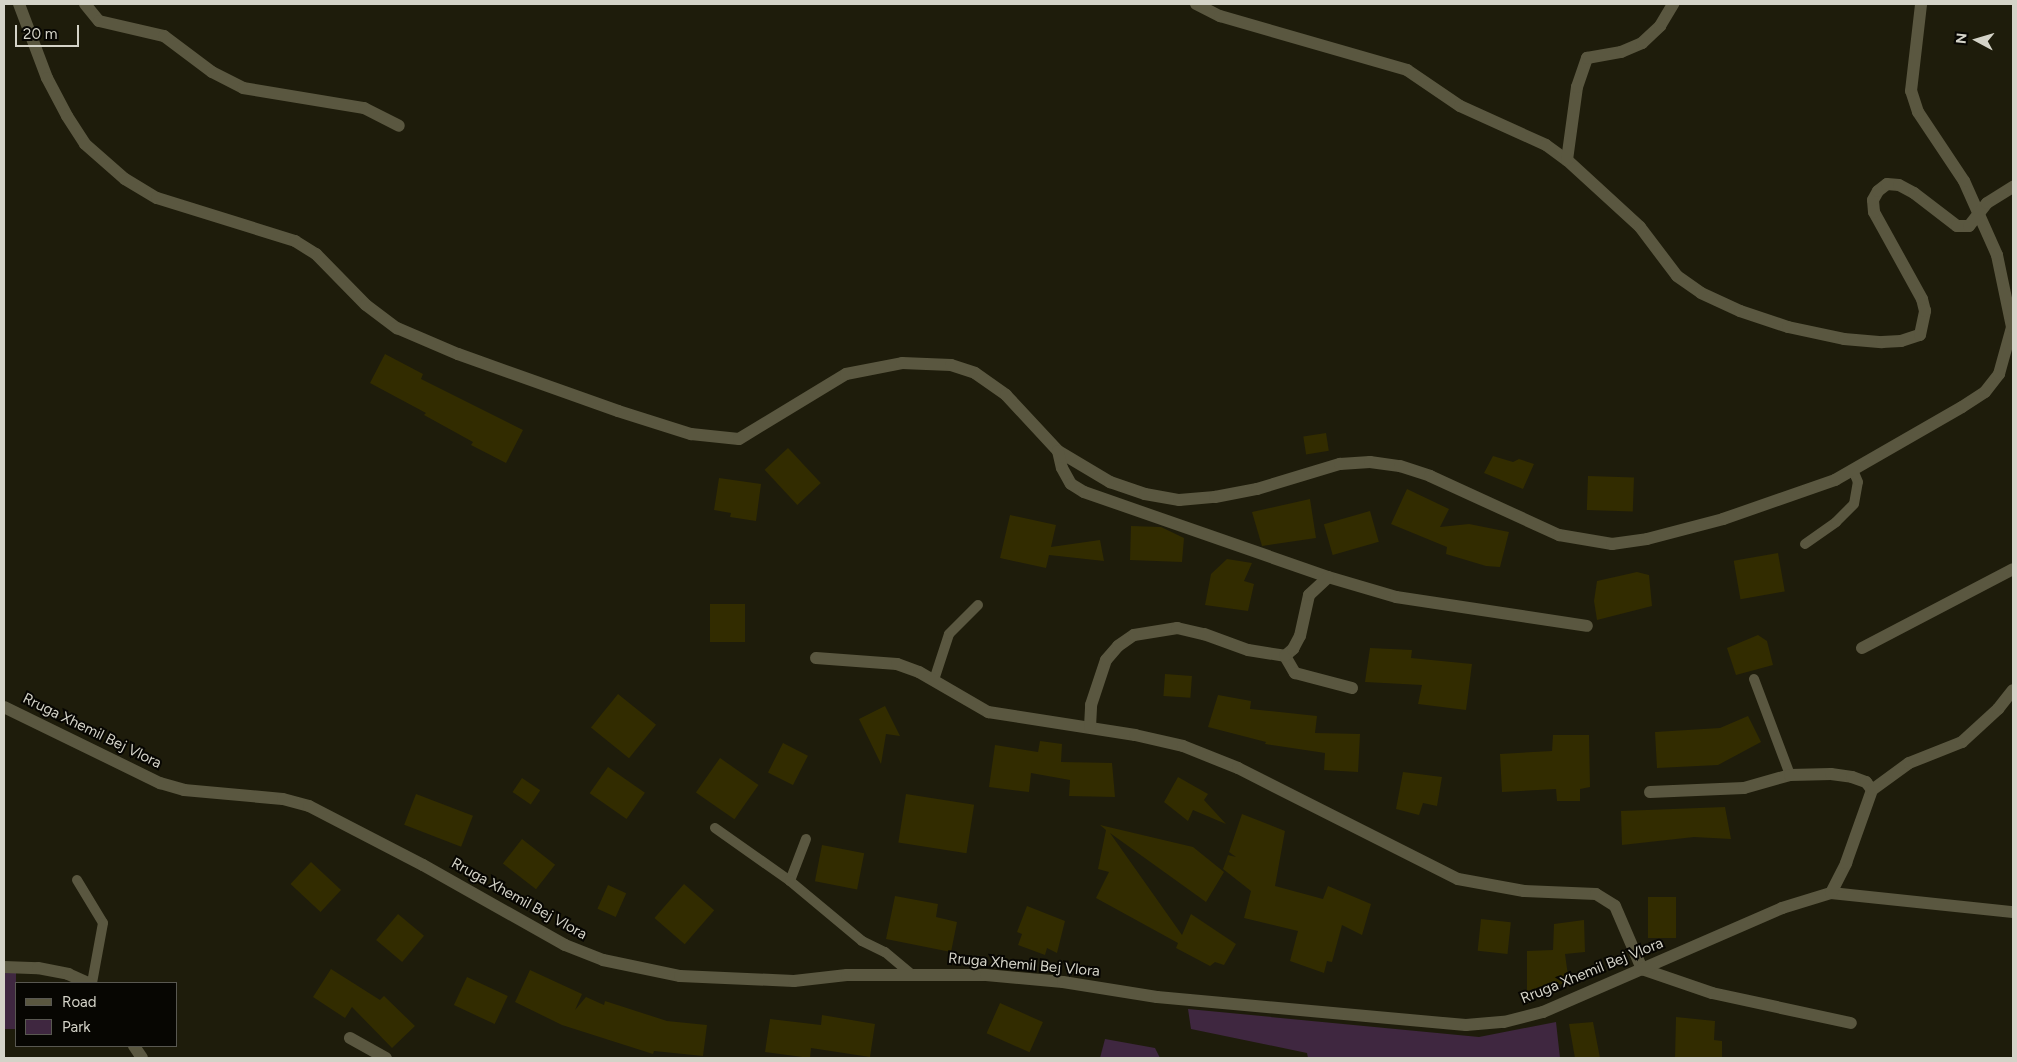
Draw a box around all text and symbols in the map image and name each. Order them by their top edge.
scale bar [18,15,81,47]
north arrow [1952,15,2002,65]
text: 20 m [23,25,57,43]
text: N [1953,32,1971,45]
street label: Rruga Xhemil Bej Vlora [20,690,164,772]
street label: Rruga Xhemil Bej Vlora [448,854,590,944]
street label: Rruga Xhemil Bej Vlora [1518,934,1666,1008]
street label: Rruga Xhemil Bej Vlora [947,949,1101,981]
legend [15,982,178,1047]
text: Road [62,993,97,1011]
text: Park [62,1018,91,1036]

